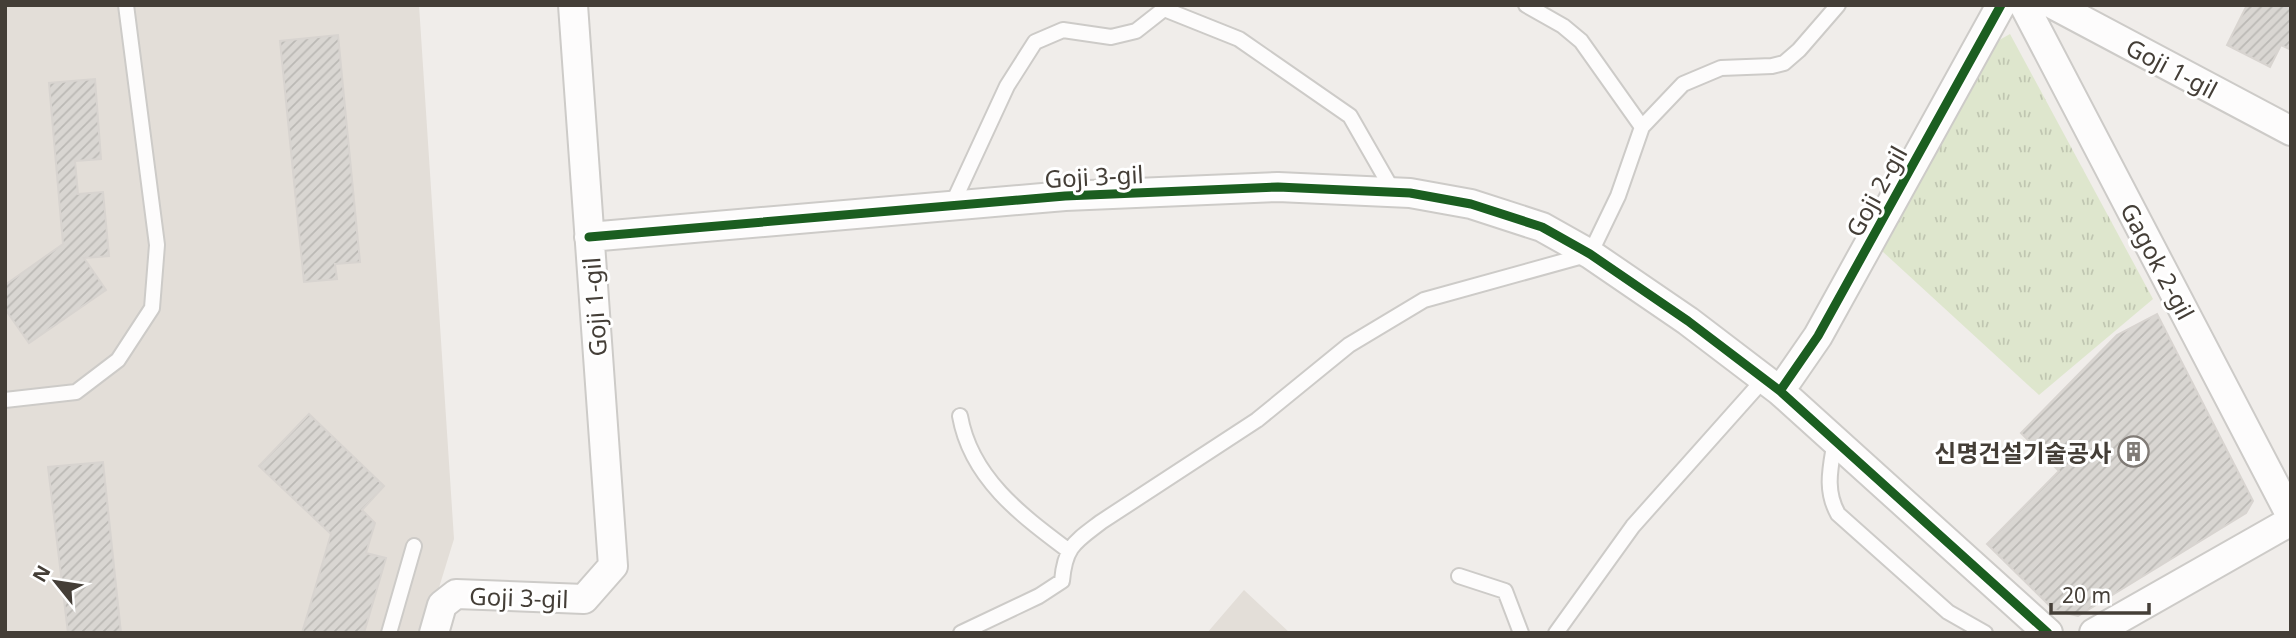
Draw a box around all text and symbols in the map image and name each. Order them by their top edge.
street label: Goji 1-gil [2120,30,2224,106]
street label: Goji 2-gil [1838,140,1914,242]
street label: Goji 3-gil [1044,157,1144,195]
street label: Gagok 2-gil [2113,197,2203,325]
street label: Goji 1-gil [574,256,614,358]
building icon: 신명건설기술공사 [2117,435,2151,469]
place label: 신명건설기술공사 [1934,436,2111,469]
north arrow [21,547,91,617]
text: N [26,560,56,587]
scale bar [2051,572,2149,616]
street label: Goji 3-gil [469,579,569,615]
text: 20 m [2062,581,2111,609]

